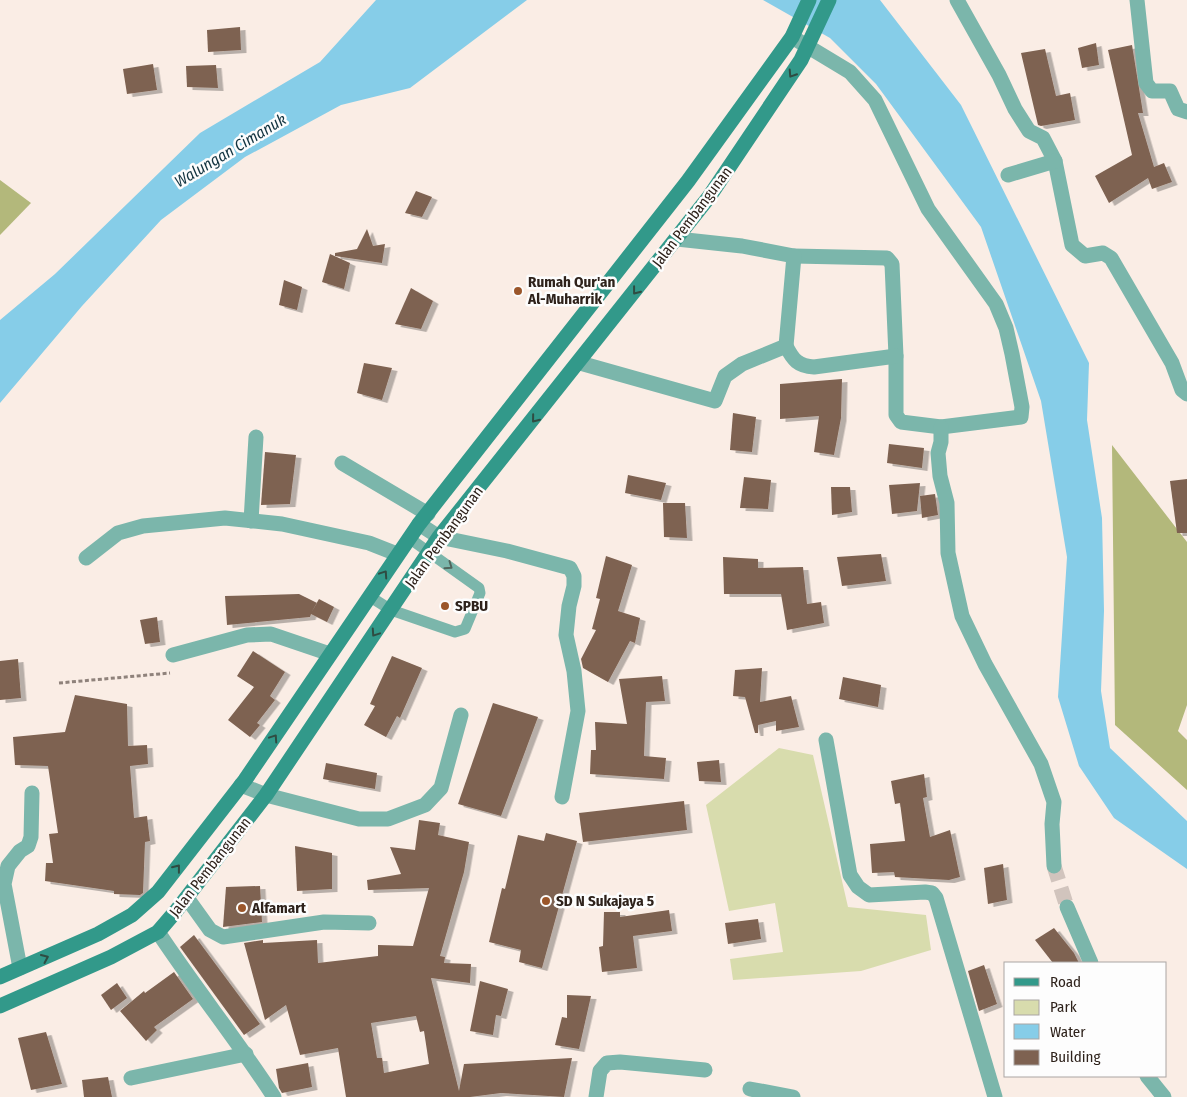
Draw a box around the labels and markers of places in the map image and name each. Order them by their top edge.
place label: Rumah Qur'an Al-Muharrik [527,273,616,308]
marker: Rumah Qur'an Al-Muharrik [512,285,524,297]
place label: SPBU [455,597,488,615]
marker: SPBU [439,600,451,612]
place label: SD N Sukajaya 5 [556,892,654,910]
marker: SD N Sukajaya 5 [540,895,552,907]
place label: Alfamart [251,899,307,917]
marker: Alfamart [236,902,248,914]

